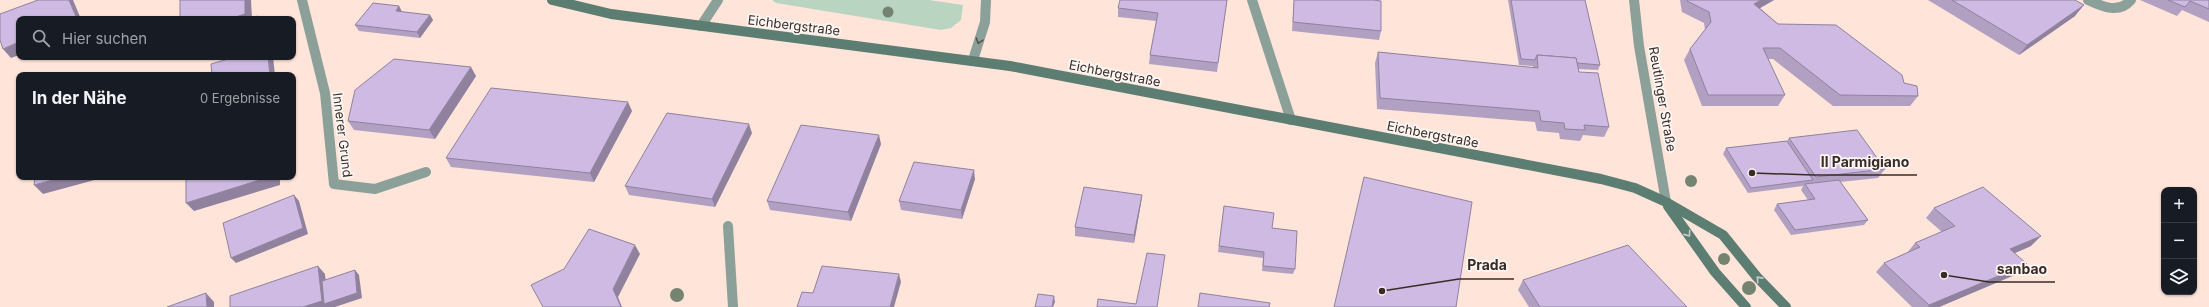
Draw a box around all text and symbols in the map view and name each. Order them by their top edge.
street label: Eichbergstraße [747,11,841,39]
search box [16,16,296,60]
icon: search [30,27,52,49]
text: Hier suchen [62,29,147,48]
one-way arrow [975,37,984,44]
street label: Reutlinger Straße [1646,45,1680,153]
street label: Eichbergstraße [1068,56,1162,90]
text: In der Nähe [32,88,127,108]
text: 0 Ergebnisse [200,90,280,106]
street label: Innerer Grund [330,92,356,178]
street label: Eichbergstraße [1386,117,1480,151]
callout: Il Parmigiano [1813,149,1917,175]
text: Il Parmigiano [1821,153,1910,170]
map controls [2161,187,2197,295]
button: + [2161,187,2197,223]
button: − [2161,223,2197,259]
one-way arrow [1683,230,1691,237]
callout: Prada [1459,253,1514,279]
text: Prada [1467,256,1507,273]
callout: sanbao [1989,256,2055,282]
button: layers [2161,259,2197,295]
text: sanbao [1997,260,2048,277]
one-way arrow [1757,276,1764,283]

